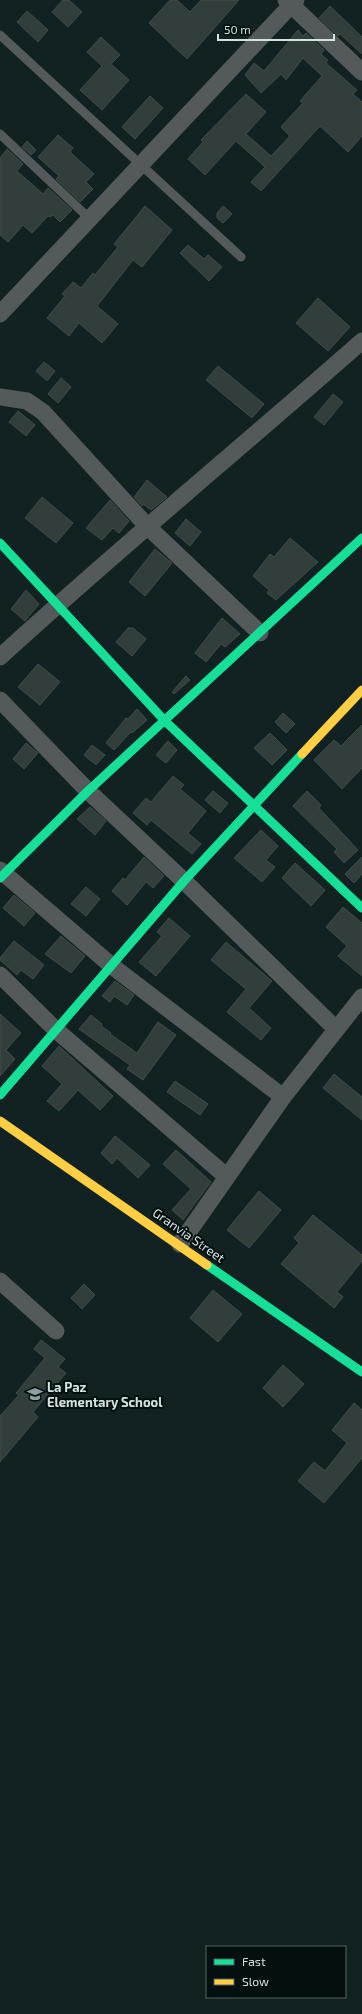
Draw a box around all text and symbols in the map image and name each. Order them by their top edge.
scale bar [218,16,334,42]
text: 50 m [224,22,251,36]
street label: Granvia Street [150,1204,228,1266]
place label: La Paz Elementary School [47,1379,163,1410]
school or university icon: La Paz Elementary School [26,1385,44,1403]
legend [206,1946,346,1998]
text: Fast [242,1954,266,1968]
text: Slow [242,1974,269,1988]

